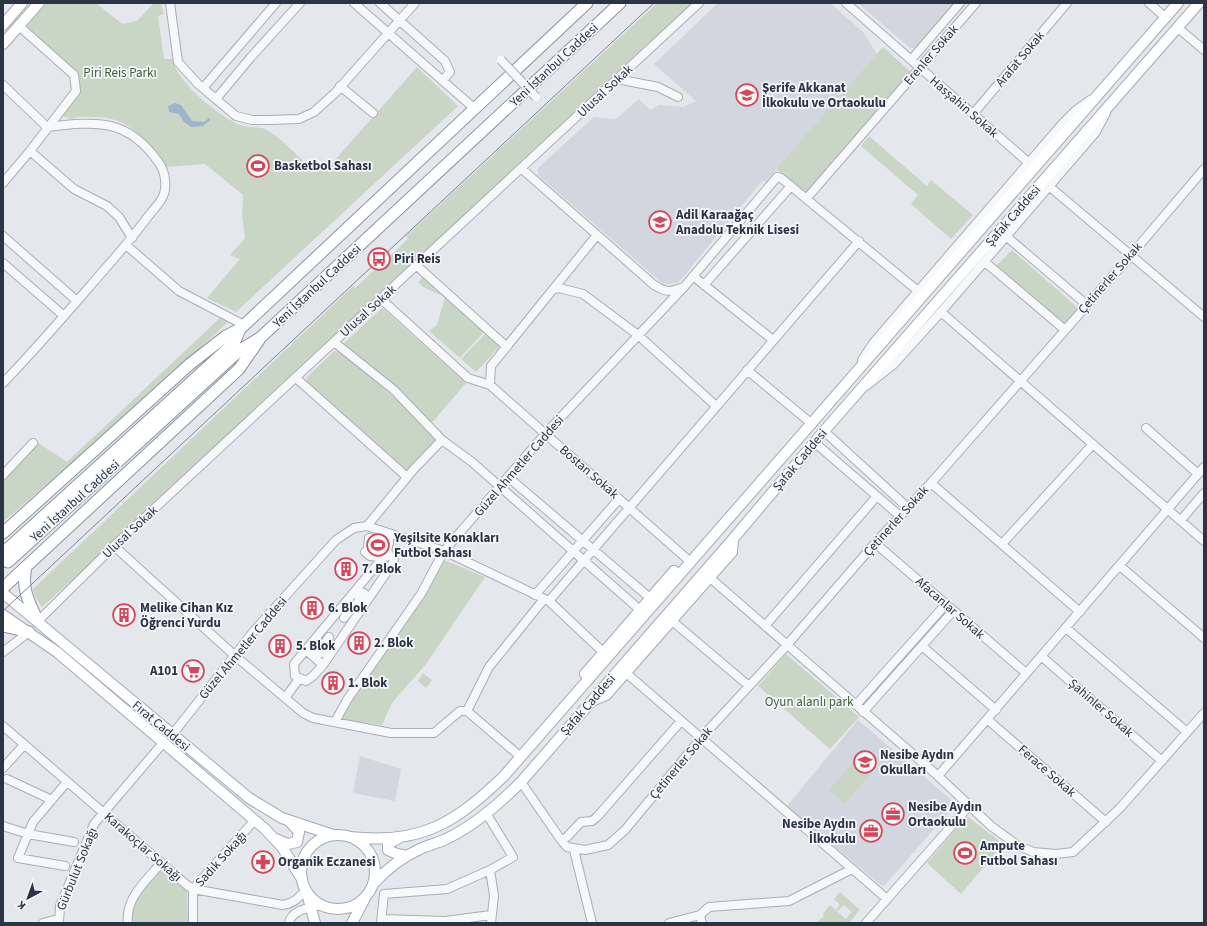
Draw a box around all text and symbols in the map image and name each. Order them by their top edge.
street label: Yeni İstanbul Caddesi [505,19,602,112]
street label: Erenler Sokak [900,20,963,89]
street label: Arafat Sokak [991,27,1049,91]
street label: Ulusal Sokak [573,60,637,121]
park label: Piri Reis Parkı [83,64,157,82]
street label: Hasşahin Sokak [926,72,1003,142]
place label: Şerife Akkanat İlkokulu ve Ortaokulu [762,79,886,112]
school or university icon: Şerife Akkanat İlkokulu ve Ortaokulu [734,82,760,108]
sports icon: Basketbol Sahası [245,153,271,179]
place label: Basketbol Sahası [274,157,372,175]
street label: Şafak Caddesi [981,181,1045,251]
place label: Adil Karaağaç Anadolu Teknik Lisesi [675,206,799,239]
school or university icon: Adil Karaağaç Anadolu Teknik Lisesi [647,209,673,235]
street label: Çetinerler Sokak [1074,238,1147,318]
street label: Yeni İstanbul Caddesi [268,240,365,333]
bus stop icon: Piri Reis [366,246,392,272]
place label: Piri Reis [394,250,441,268]
street label: Ulusal Sokak [336,281,400,341]
street label: Güzel Ahmetler Caddesi [470,411,568,521]
street label: Şafak Caddesi [769,425,831,495]
street label: Bostan Sokak [555,441,623,503]
street label: Yeni İstanbul Caddesi [25,456,124,547]
street label: Çetinerler Sokak [859,481,933,560]
street label: Ulusal Sokak [98,501,162,562]
place label: Yeşilsite Konakları Futbol Sahası [393,529,499,562]
sports icon: Yeşilsite Konakları Futbol Sahası [365,532,391,558]
building icon: 7. Blok [333,556,359,582]
place label: 7. Blok [362,560,402,578]
street label: Afacanlar Sokak [911,573,989,644]
street label: Güzel Ahmetler Caddesi [195,593,291,703]
building icon: 6. Blok [299,595,325,621]
place label: Melike Cihan Kız Öğrenci Yurdu [140,599,233,632]
place label: 6. Blok [328,599,368,617]
building icon: Melike Cihan Kız Öğrenci Yurdu [111,602,137,628]
building icon: 2. Blok [346,630,372,656]
building icon: 5. Blok [267,633,293,659]
place label: 2. Blok [374,634,414,652]
place label: 5. Blok [296,637,336,655]
supermarket icon: A101 [180,658,206,684]
place label: A101 [149,662,178,680]
building icon: 1. Blok [320,670,346,696]
street label: Şafak Caddesi [556,670,620,740]
place label: 1. Blok [348,674,388,692]
street label: Şahinler Sokak [1065,675,1138,742]
park label: Oyun alanlı park [765,693,854,711]
street label: Fırat Caddesi [128,696,194,756]
street label: Çetinerler Sokak [645,722,717,803]
street label: Ferace Sokak [1014,741,1080,802]
place label: Nesibe Aydın Okulları [880,746,954,779]
school or university icon: Nesibe Aydın Okulları [852,749,878,775]
place label: Nesibe Aydın Ortaokulu [908,798,982,831]
office icon: Nesibe Aydın Ortaokulu [880,801,906,827]
street label: Karakoçlar Sokağı [100,808,186,886]
place label: Nesibe Aydın İlkokulu [782,815,856,848]
office icon: Nesibe Aydın İlkokulu [858,818,884,844]
street label: Gürbulut Sokağı [52,825,102,913]
street label: Sadık Sokağı [191,827,251,891]
place label: Ampute Futbol Sahası [979,837,1058,870]
sports icon: Ampute Futbol Sahası [952,840,978,866]
pharmacy icon: Organik Eczanesi [250,849,276,875]
place label: Organik Eczanesi [278,853,375,871]
north arrow [8,878,48,918]
text: K [14,897,29,913]

